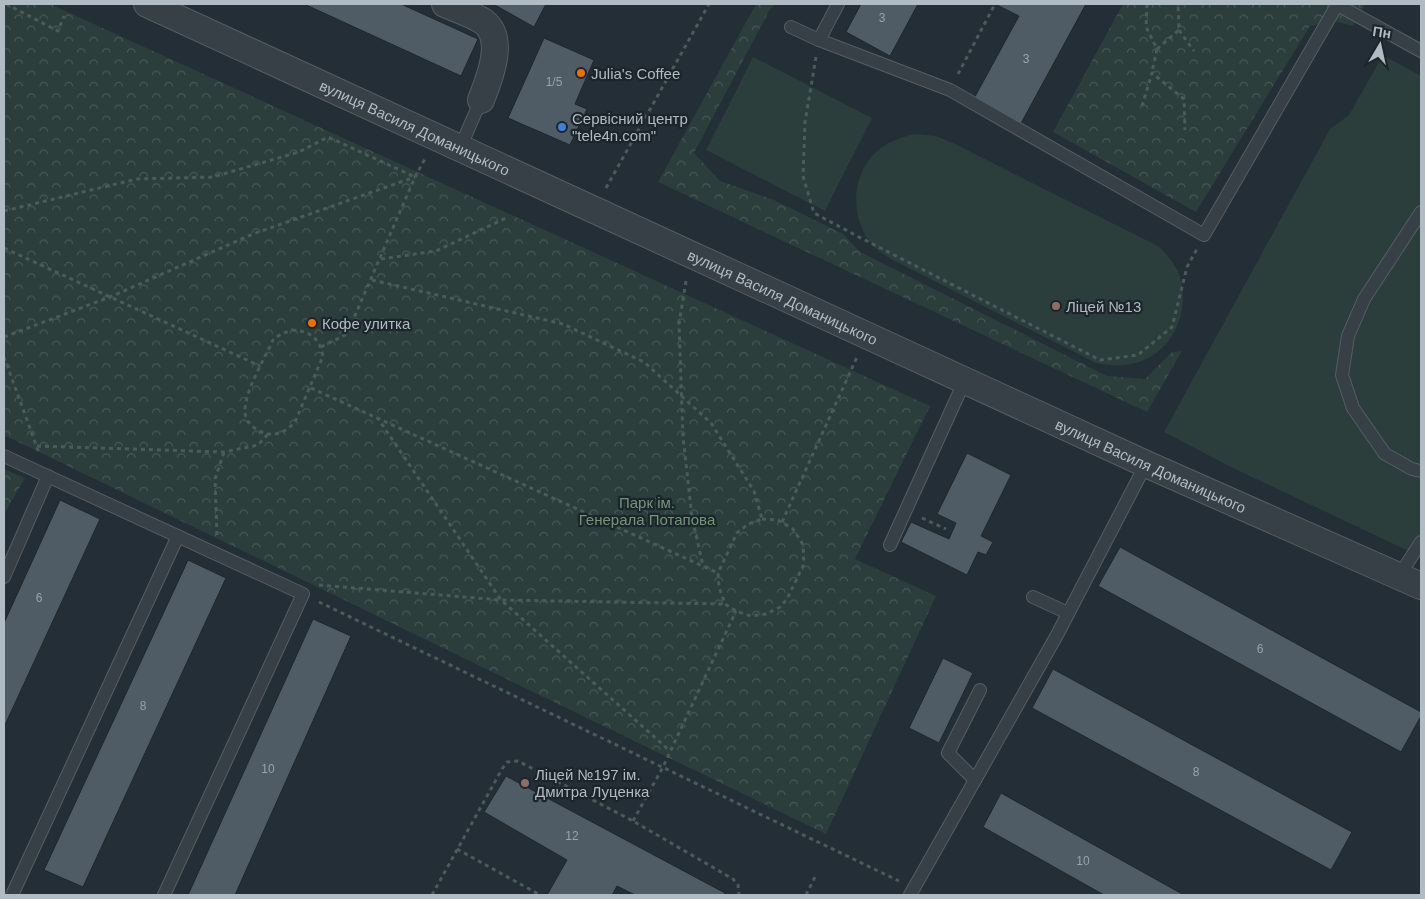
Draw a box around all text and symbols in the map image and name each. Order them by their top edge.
house number: 3 [879,11,886,25]
north arrow [1355,20,1405,70]
text: Пн [1372,23,1392,42]
house number: 3 [1023,52,1030,66]
place label: Julia's Coffee [591,65,680,82]
marker: Julia's Coffee [575,67,587,79]
house number: 1/5 [546,75,563,89]
street label: вулиця Василя Доманицького [317,76,513,178]
place label: Сервісний центр "tele4n.com" [572,110,688,144]
marker: Сервісний центр "tele4n.com" [556,121,568,133]
street label: вулиця Василя Доманицького [685,246,880,348]
place label: Ліцей №13 [1066,298,1141,315]
marker: Ліцей №13 [1050,300,1062,312]
place label: Кофе улитка [322,315,411,332]
marker: Кофе улитка [306,317,318,329]
street label: вулиця Василя Доманицького [1053,415,1249,516]
park label: Парк ім. Генерала Потапова [579,494,716,528]
house number: 6 [36,591,43,605]
house number: 6 [1257,642,1264,656]
house number: 8 [140,699,147,713]
house number: 10 [261,762,275,776]
house number: 8 [1193,765,1200,779]
place label: Ліцей №197 ім. Дмитра Луценка [535,766,650,800]
marker: Ліцей №197 ім. Дмитра Луценка [519,777,531,789]
house number: 12 [565,829,579,843]
house number: 10 [1076,854,1090,868]

